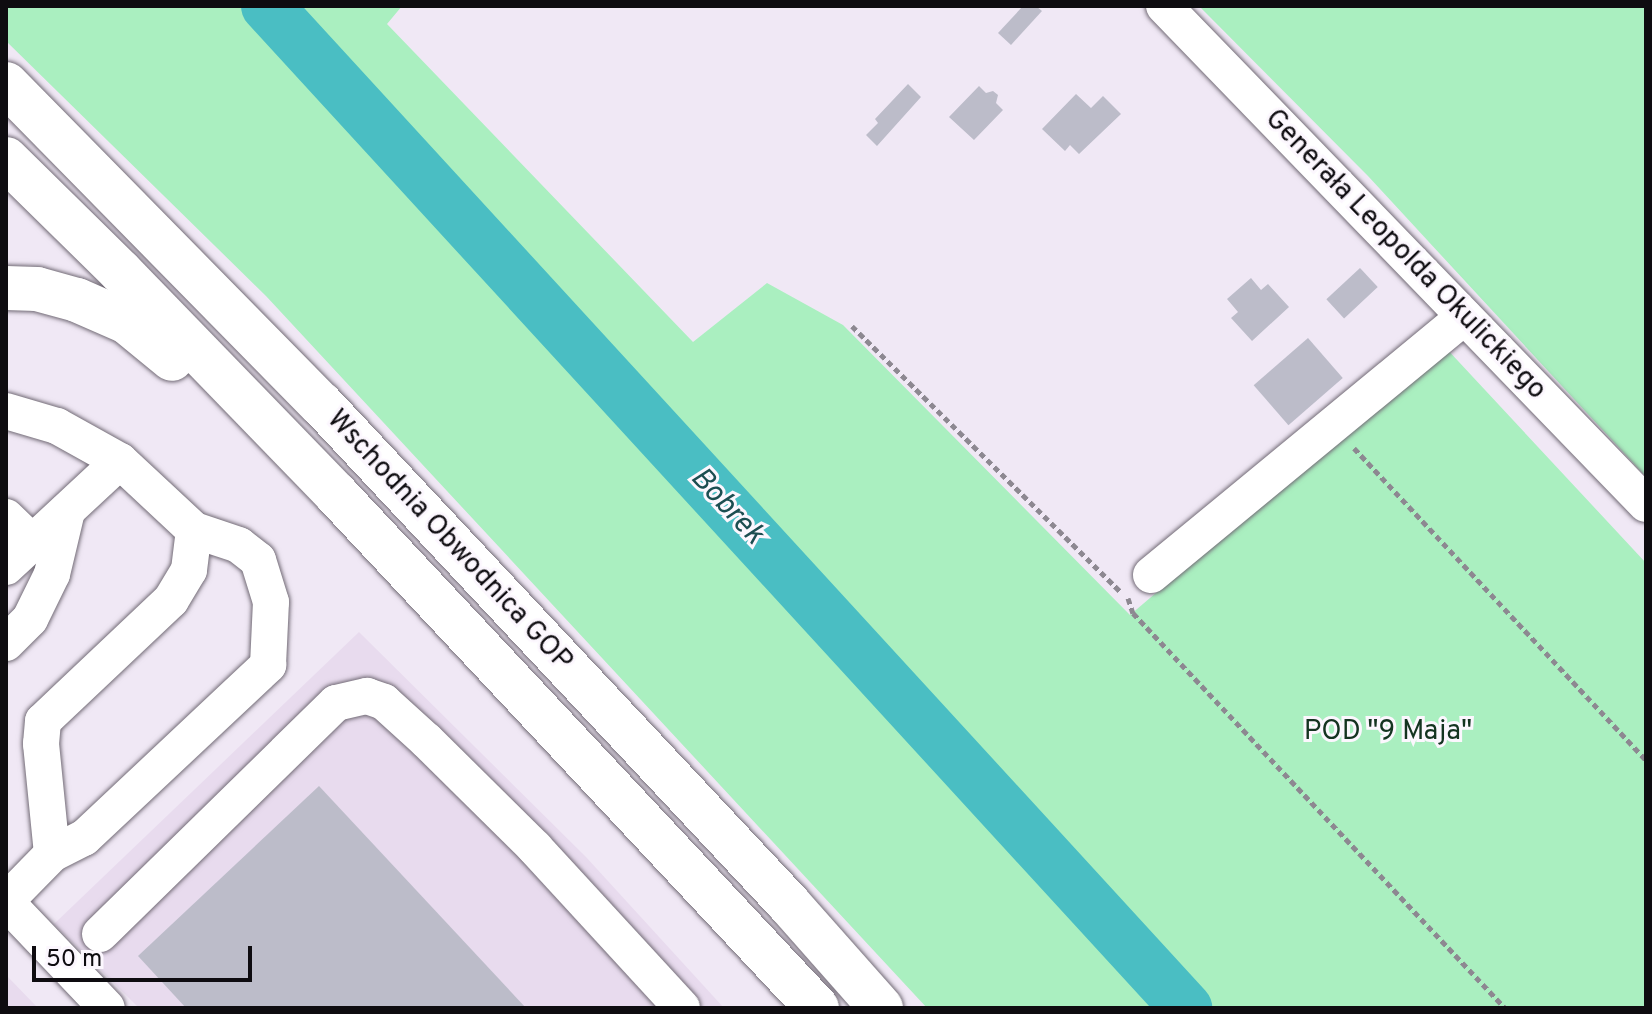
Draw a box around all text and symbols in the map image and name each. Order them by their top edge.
street label: Generała Leopolda Okulickiego [1257,103,1553,407]
street label: Wschodnia Obwodnica GOP [319,404,579,678]
water label: Bobrek [681,461,771,553]
park label: POD "9 Maja" [1304,715,1472,749]
scale bar [36,930,256,980]
text: 50 m [46,945,102,975]

